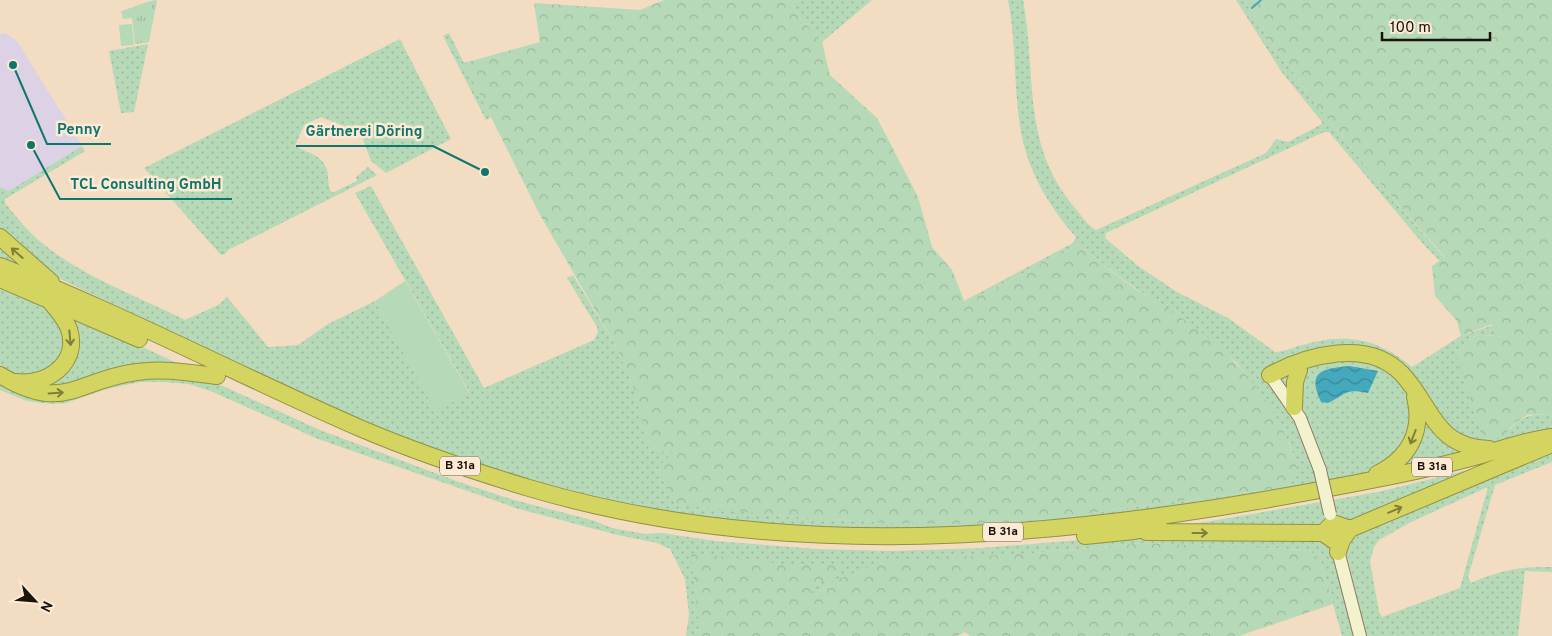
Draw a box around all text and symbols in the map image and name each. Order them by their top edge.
scale bar [1382,10,1490,42]
text: 100 m [1390,19,1431,38]
callout: Penny [47,114,111,144]
callout: Gärtnerei Döring [296,116,433,146]
text: Penny [57,121,102,140]
text: Gärtnerei Döring [305,123,423,142]
callout: TCL Consulting GmbH [60,169,232,199]
text: TCL Consulting GmbH [70,176,222,195]
one-way arrow [10,247,23,259]
one-way arrow [65,329,74,345]
one-way arrow [48,389,64,398]
one-way arrow [1408,429,1418,444]
road number: B 31a [440,456,480,476]
road number: B 31a [1412,458,1452,477]
one-way arrow [1387,505,1402,514]
road number: B 31a [983,522,1023,542]
one-way arrow [1192,528,1208,538]
north arrow [10,576,60,626]
text: N [35,598,55,614]

